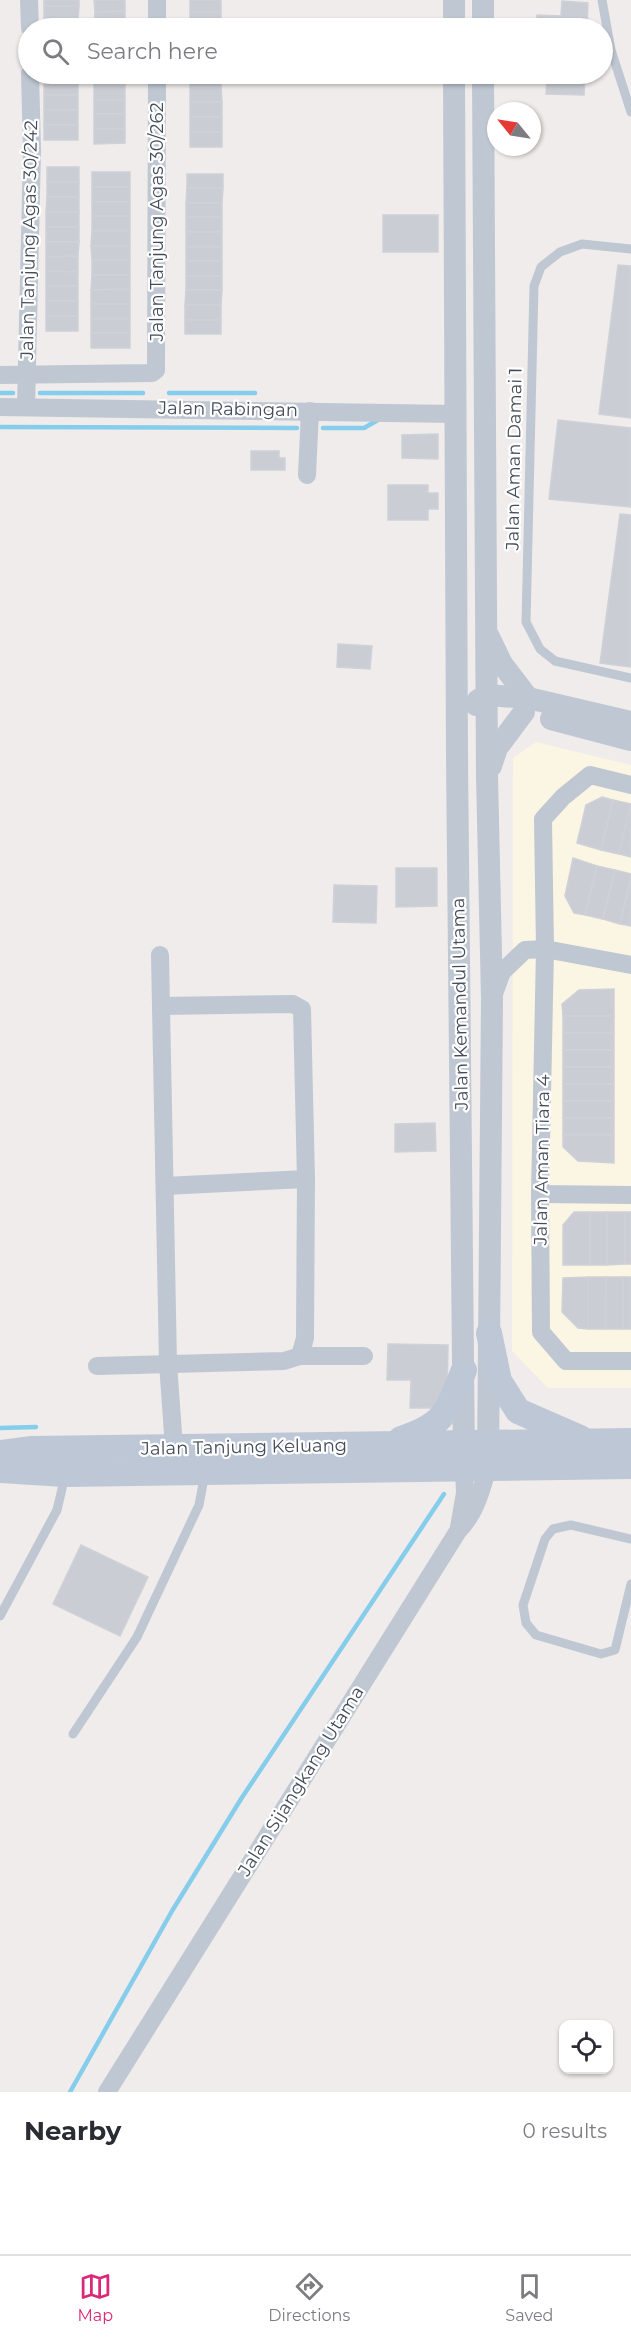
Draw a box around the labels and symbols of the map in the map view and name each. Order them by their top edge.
street label: Jalan Tanjung Agas 30/262 [146,102,168,343]
north arrow [487,102,541,156]
street label: Jalan Tanjung Agas 30/242 [16,120,42,361]
street label: Jalan Aman Damai 1 [501,367,527,552]
street label: Jalan Rabingan [157,397,298,421]
street label: Jalan Kemandul Utama [447,898,473,1111]
street label: Jalan Aman Tiara 4 [529,1074,554,1247]
street label: Jalan Tanjung Keluang [140,1434,347,1460]
street label: Jalan Sijangkang Utama [233,1682,369,1881]

